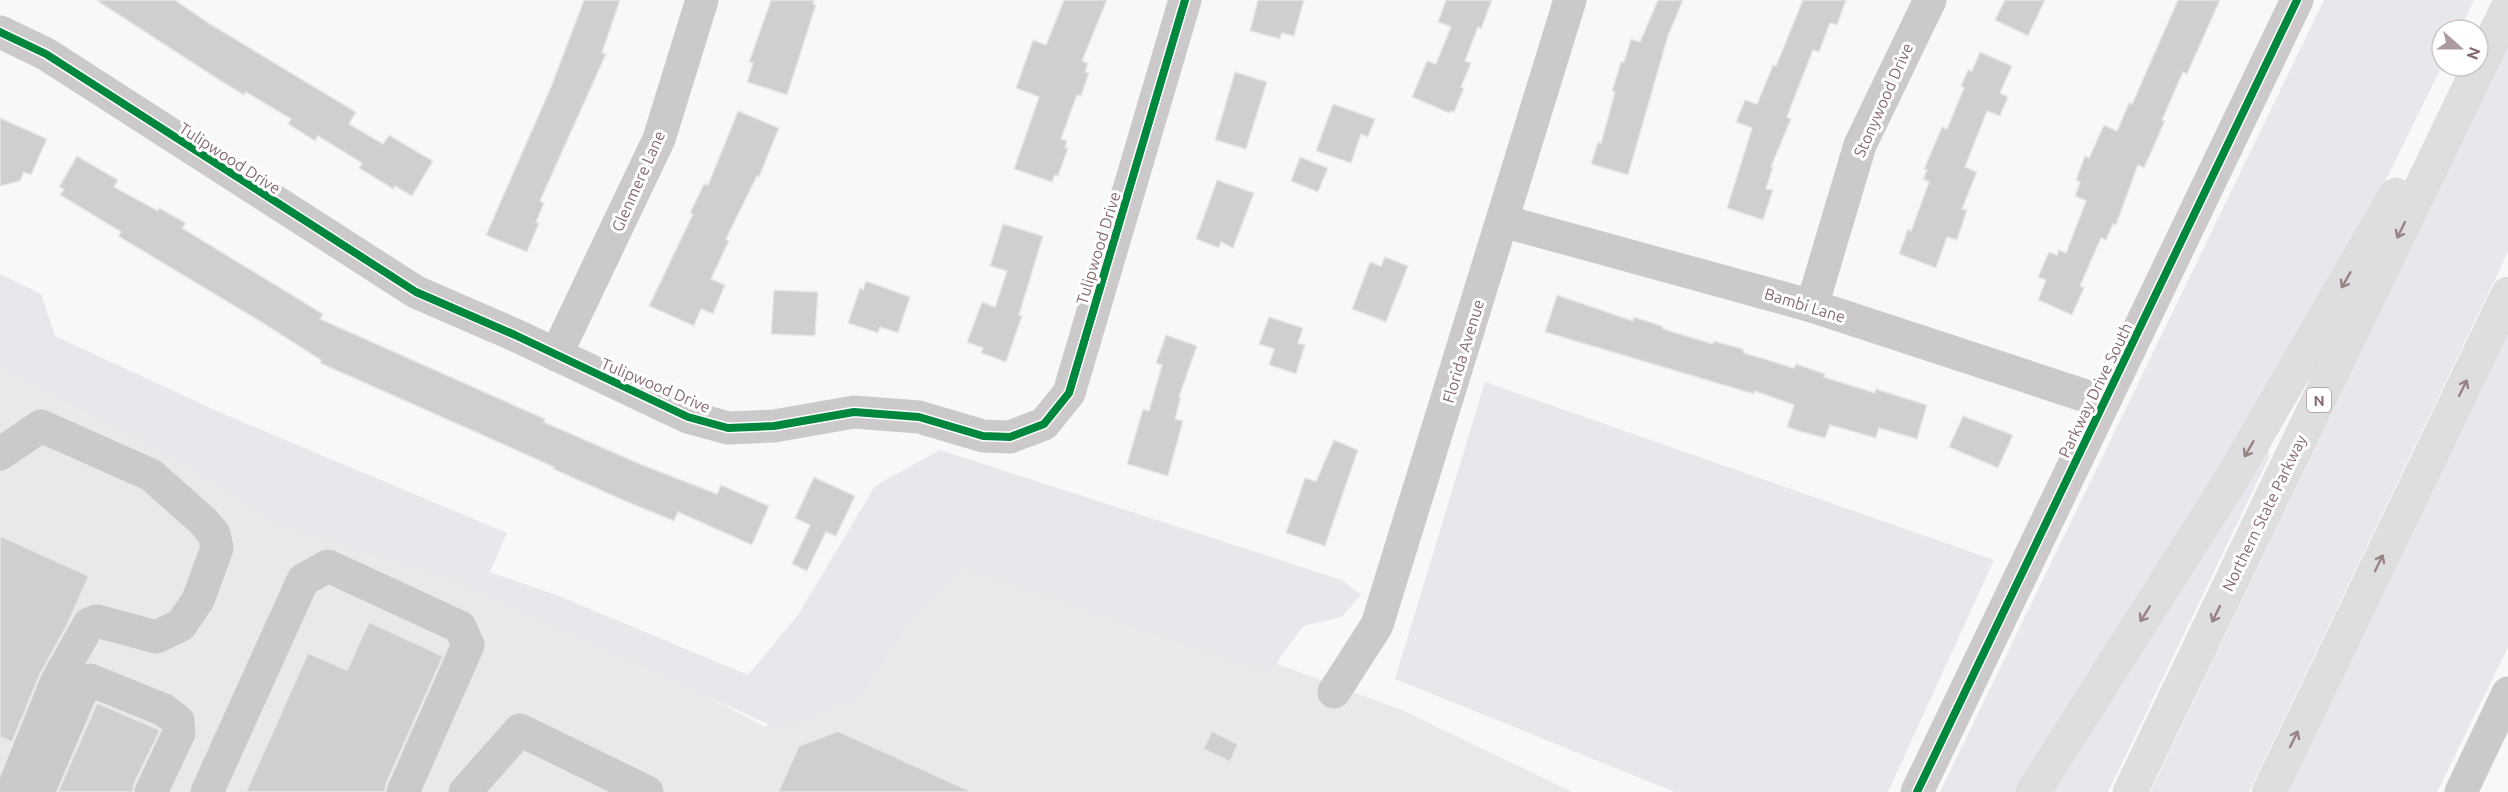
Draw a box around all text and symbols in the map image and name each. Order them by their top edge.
north arrow [2430,18,2490,78]
street label: Stonywood Drive [1850,40,1916,160]
text: N [2463,45,2485,62]
street label: Tulipwood Drive [176,119,284,197]
street label: Glenmere Lane [608,128,668,234]
street label: Tulipwood Drive [1072,189,1124,307]
one-way arrow [2394,220,2406,238]
one-way arrow [2340,271,2352,288]
street label: Bambi Lane [1762,284,1848,326]
street label: Florida Avenue [1439,297,1487,405]
street label: Parkway Drive South [2055,320,2135,460]
street label: Tulipwood Drive [599,354,713,416]
one-way arrow [2458,379,2470,397]
road number: N [2307,388,2331,412]
street label: Northern State Parkway [2218,432,2310,594]
one-way arrow [2242,440,2254,457]
one-way arrow [2373,555,2385,573]
one-way arrow [2209,604,2221,622]
one-way arrow [2139,606,2152,623]
one-way arrow [2289,731,2301,749]

